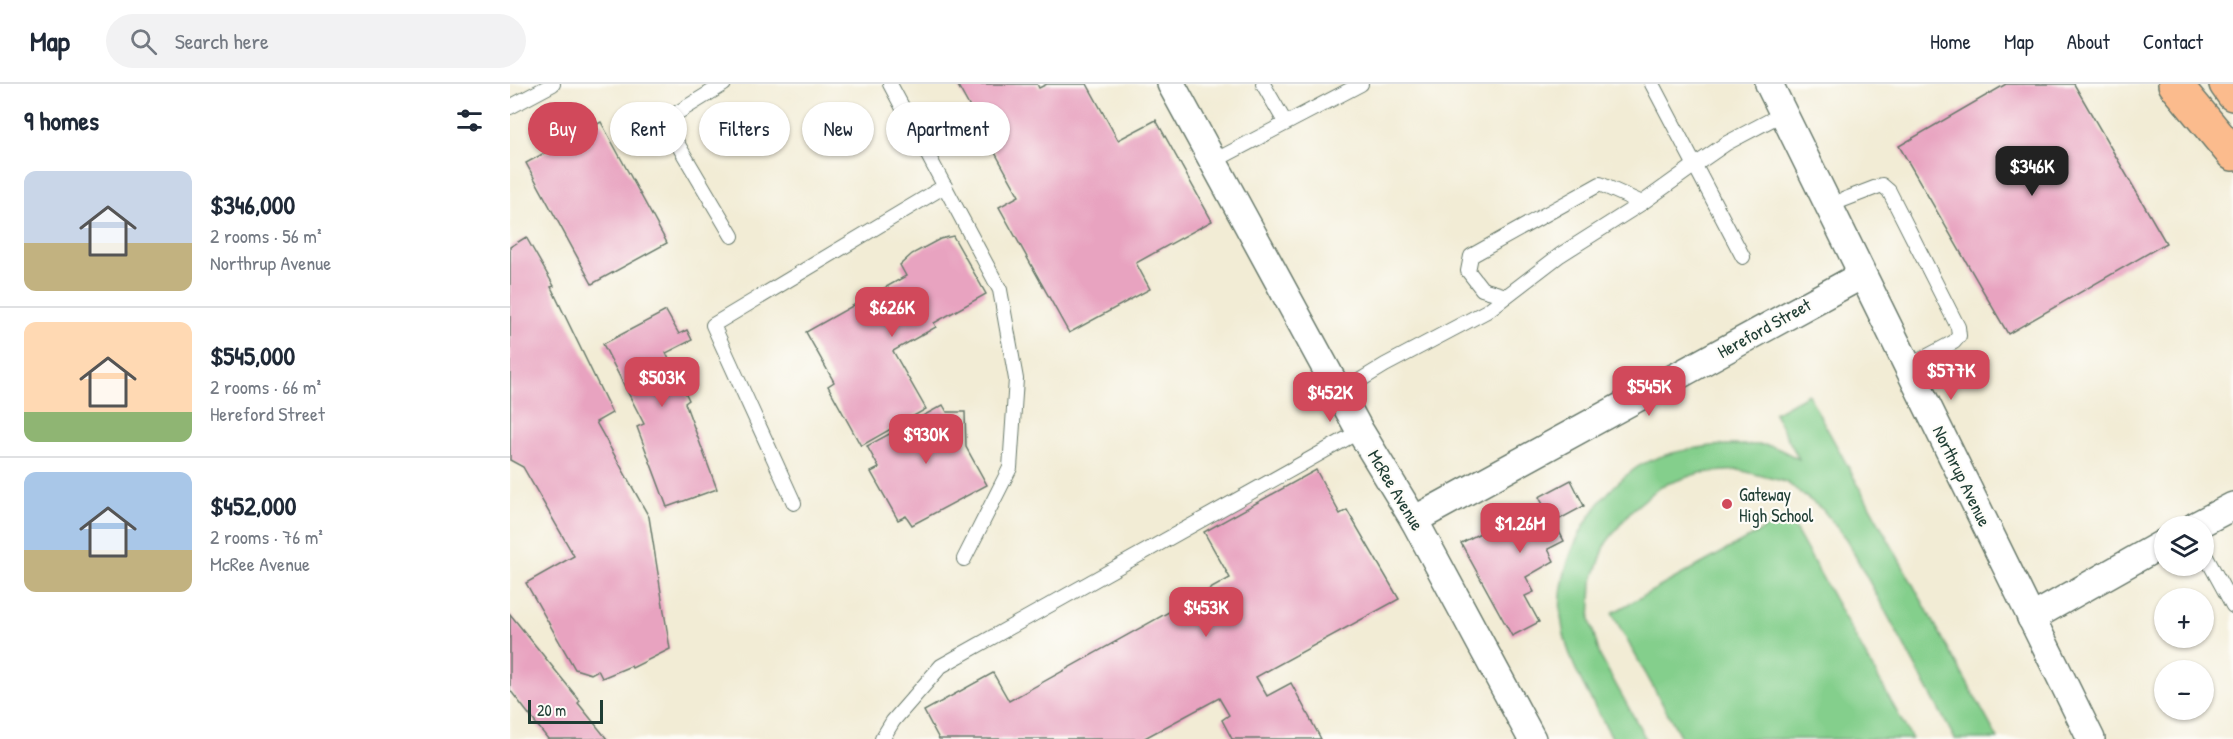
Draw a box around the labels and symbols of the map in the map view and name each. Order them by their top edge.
pin: $346K [1990,146,2074,197]
pin: $626K [850,287,934,338]
street label: Hereford Street [1713,292,1816,364]
pin: $577K [1909,350,1993,401]
pin: $503K [620,357,704,408]
pin: $545K [1607,366,1691,417]
pin: $452K [1288,372,1372,423]
pin: $930K [884,414,968,465]
street label: Northrup Avenue [1927,421,1997,531]
street label: McRee Avenue [1362,445,1430,535]
place label: Gateway High School [1739,482,1813,528]
marker: Gateway High School [1720,497,1734,511]
pin: $1.26M [1471,503,1569,554]
pin: $453K [1164,587,1248,638]
scale bar [528,697,603,724]

